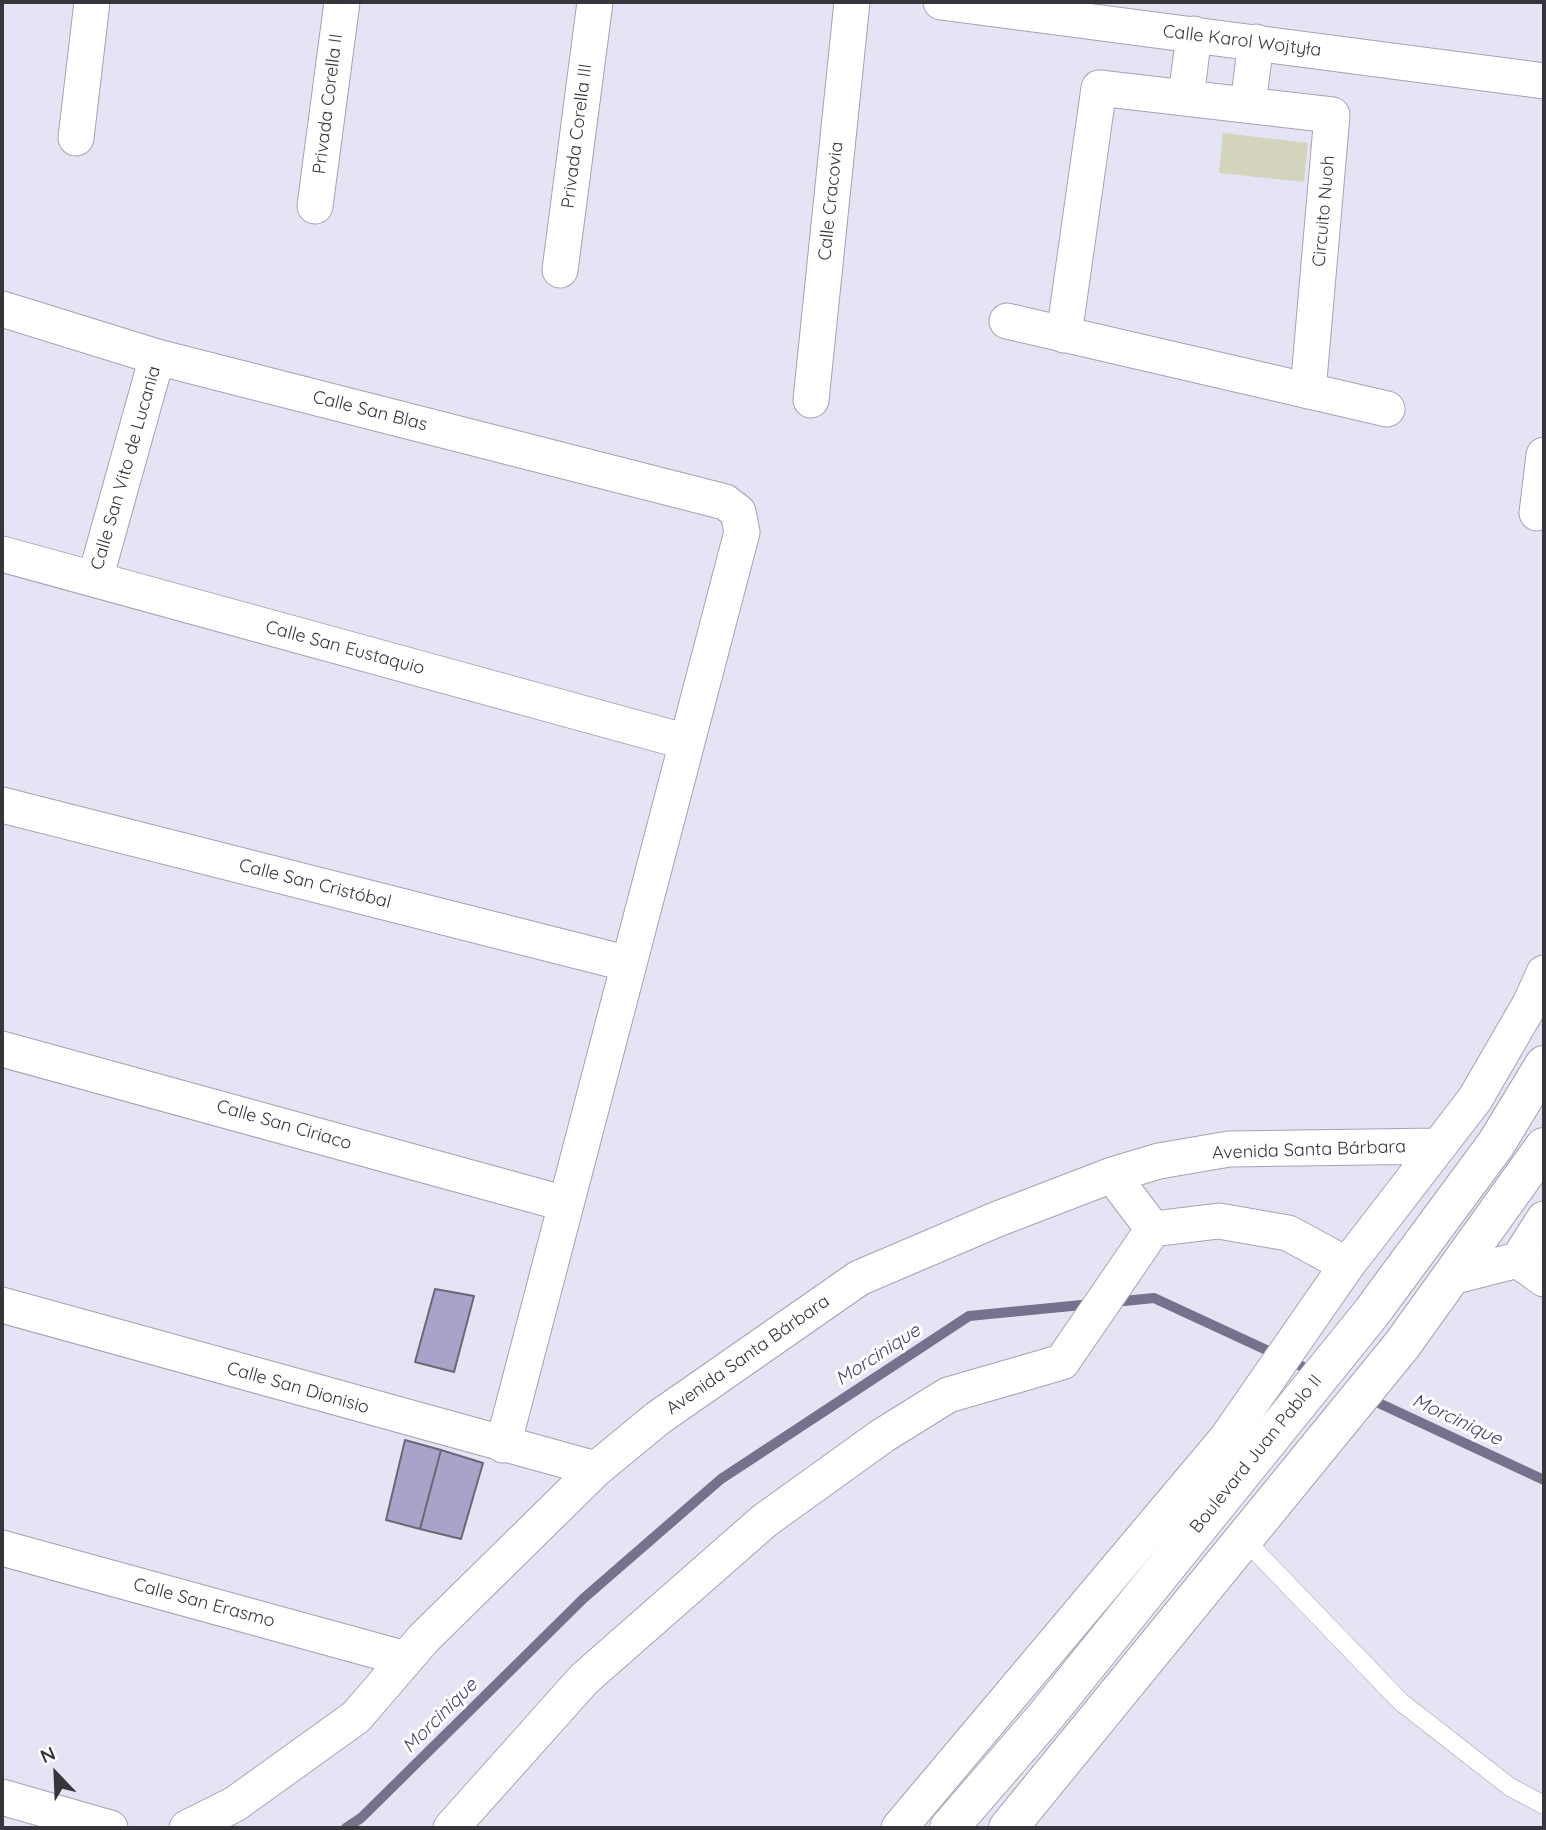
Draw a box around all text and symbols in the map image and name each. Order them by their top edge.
street label: Calle Karol Wojtyła [1161,21,1323,61]
street label: Privada Corella II [309,33,347,175]
street label: Privada Corella III [557,62,597,210]
street label: Calle Cracovia [814,140,848,262]
street label: Circuito Nuoh [1308,154,1340,268]
street label: Calle San Vito de Lucania [87,364,165,572]
street label: Calle San Blas [310,386,430,436]
street label: Calle San Eustaquio [263,616,427,680]
street label: Calle San Cristóbal [237,855,393,913]
street label: Calle San Ciriaco [214,1095,354,1155]
street label: Avenida Santa Bárbara [1212,1136,1406,1164]
street label: Avenida Santa Bárbara [662,1290,834,1420]
water label: Morcinique [831,1319,925,1391]
street label: Calle San Dionisio [224,1357,372,1419]
street label: Boulevard Juan Pablo II [1185,1370,1327,1538]
water label: Morcinique [1409,1389,1505,1451]
street label: Calle San Erasmo [131,1574,277,1632]
water label: Morcinique [398,1674,482,1758]
north arrow [21,1739,91,1809]
text: N [37,1741,59,1768]

